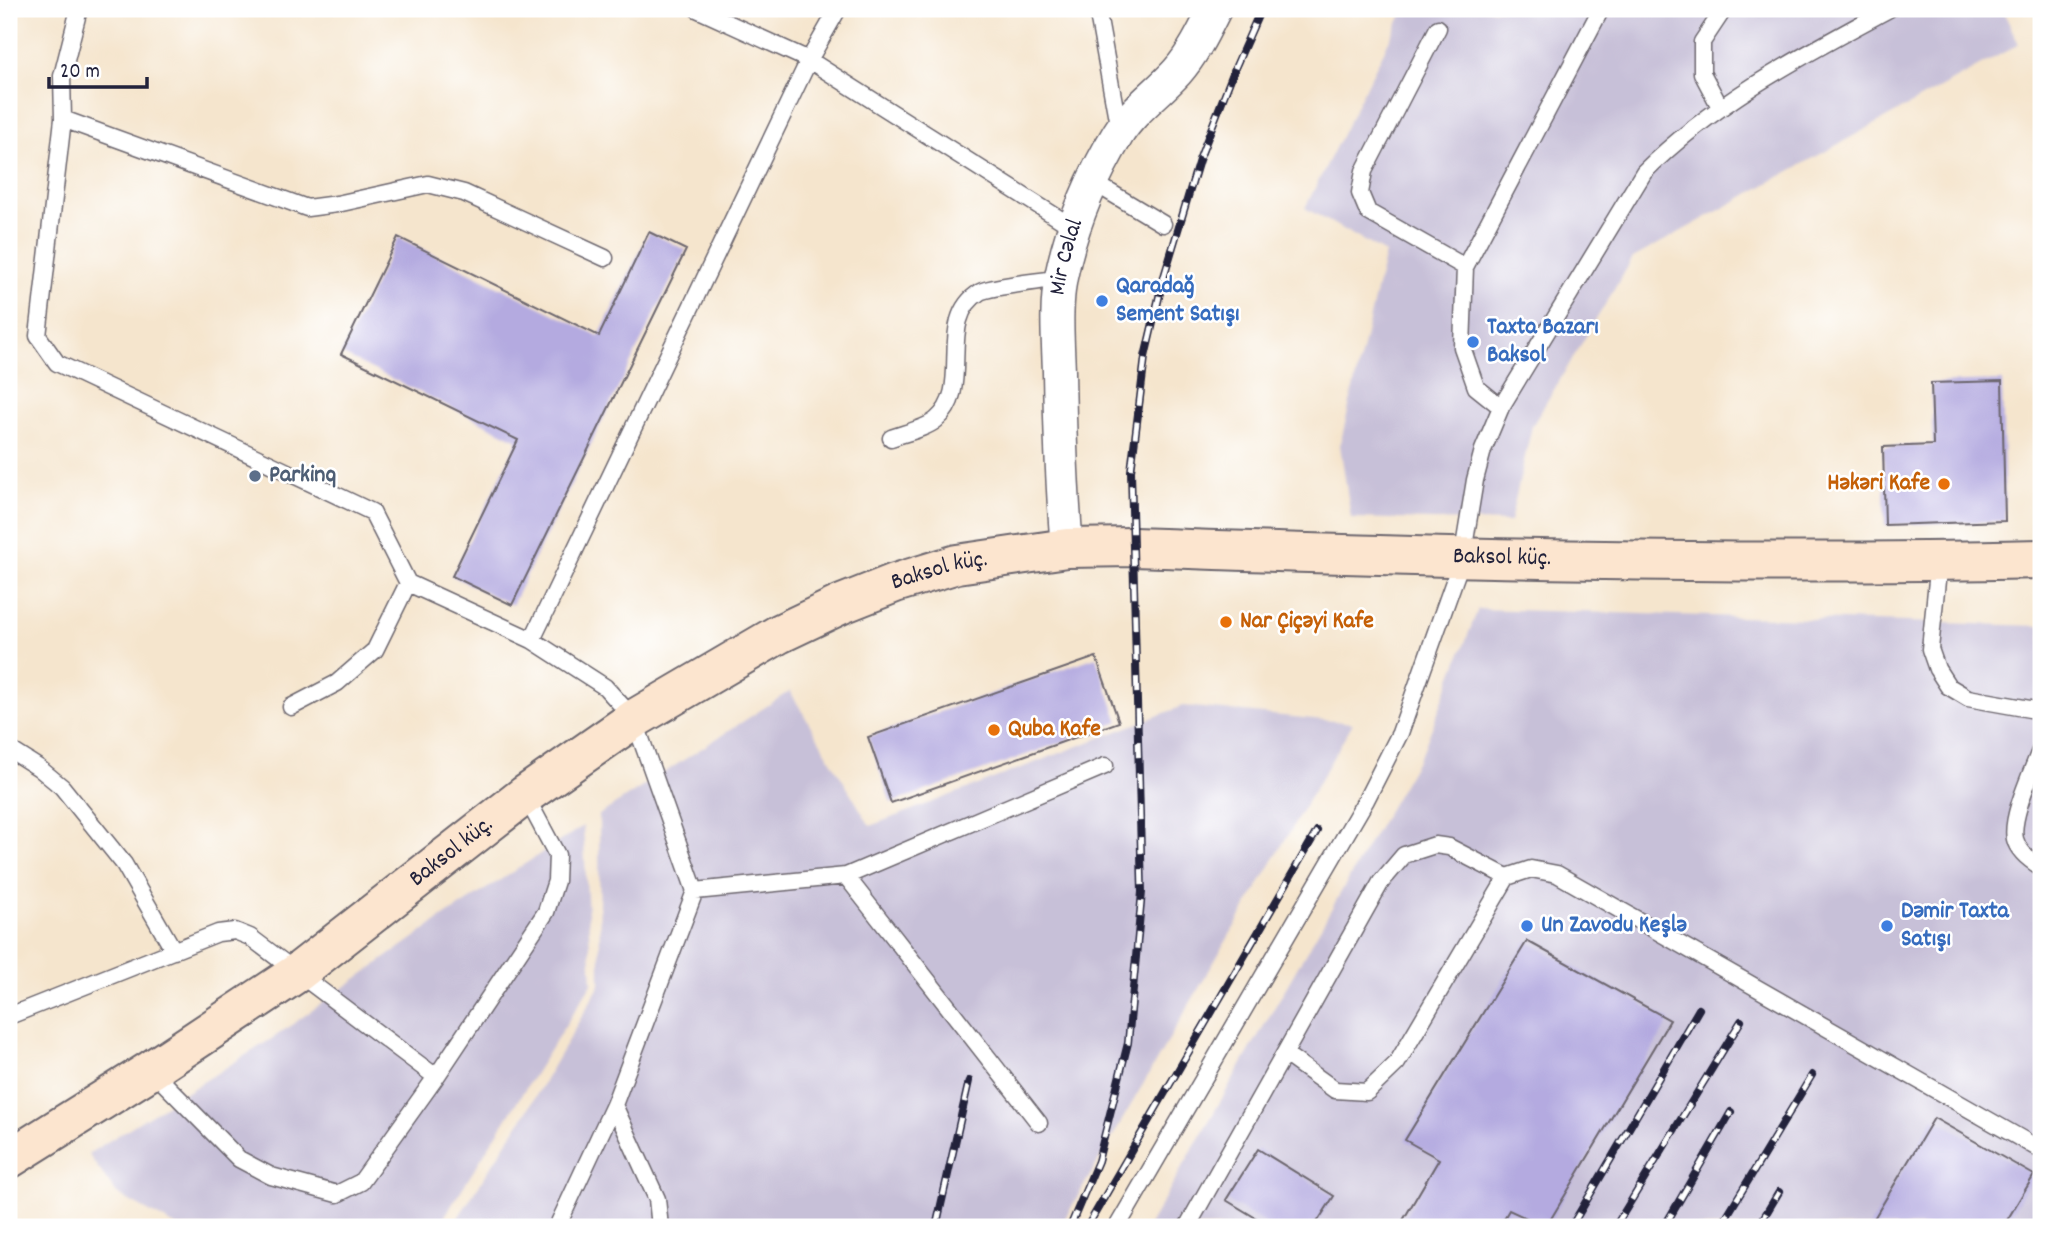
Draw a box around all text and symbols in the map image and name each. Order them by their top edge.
scale bar [49,46,147,90]
text: 20 m [60,58,100,88]
street label: Mir Cəlal [1041,214,1093,297]
place label: Qaradağ Sement Satışı [1116,270,1240,332]
marker: Qaradağ Sement Satışı [1094,293,1110,309]
place label: Taxta Bazarı Baksol [1487,311,1599,373]
marker: Taxta Bazarı Baksol [1465,334,1481,350]
place label: Parkinq [269,459,336,493]
place label: Həkəri Kafe [1827,467,1930,501]
marker: Parkinq [247,468,263,484]
marker: Həkəri Kafe [1936,476,1952,492]
street label: Baksol küç. [1452,540,1551,576]
street label: Baksol küç. [887,543,990,600]
place label: Nar Çiçəyi Kafe [1240,605,1374,639]
marker: Nar Çiçəyi Kafe [1218,614,1234,630]
place label: Quba Kafe [1008,713,1101,747]
marker: Quba Kafe [986,722,1002,738]
street label: Baksol küç. [402,809,501,896]
place label: Dəmir Taxta Satışı [1901,895,2010,957]
place label: Un Zavodu Keşlə [1541,909,1688,943]
marker: Un Zavodu Keşlə [1519,918,1535,934]
marker: Dəmir Taxta Satışı [1879,918,1895,934]

